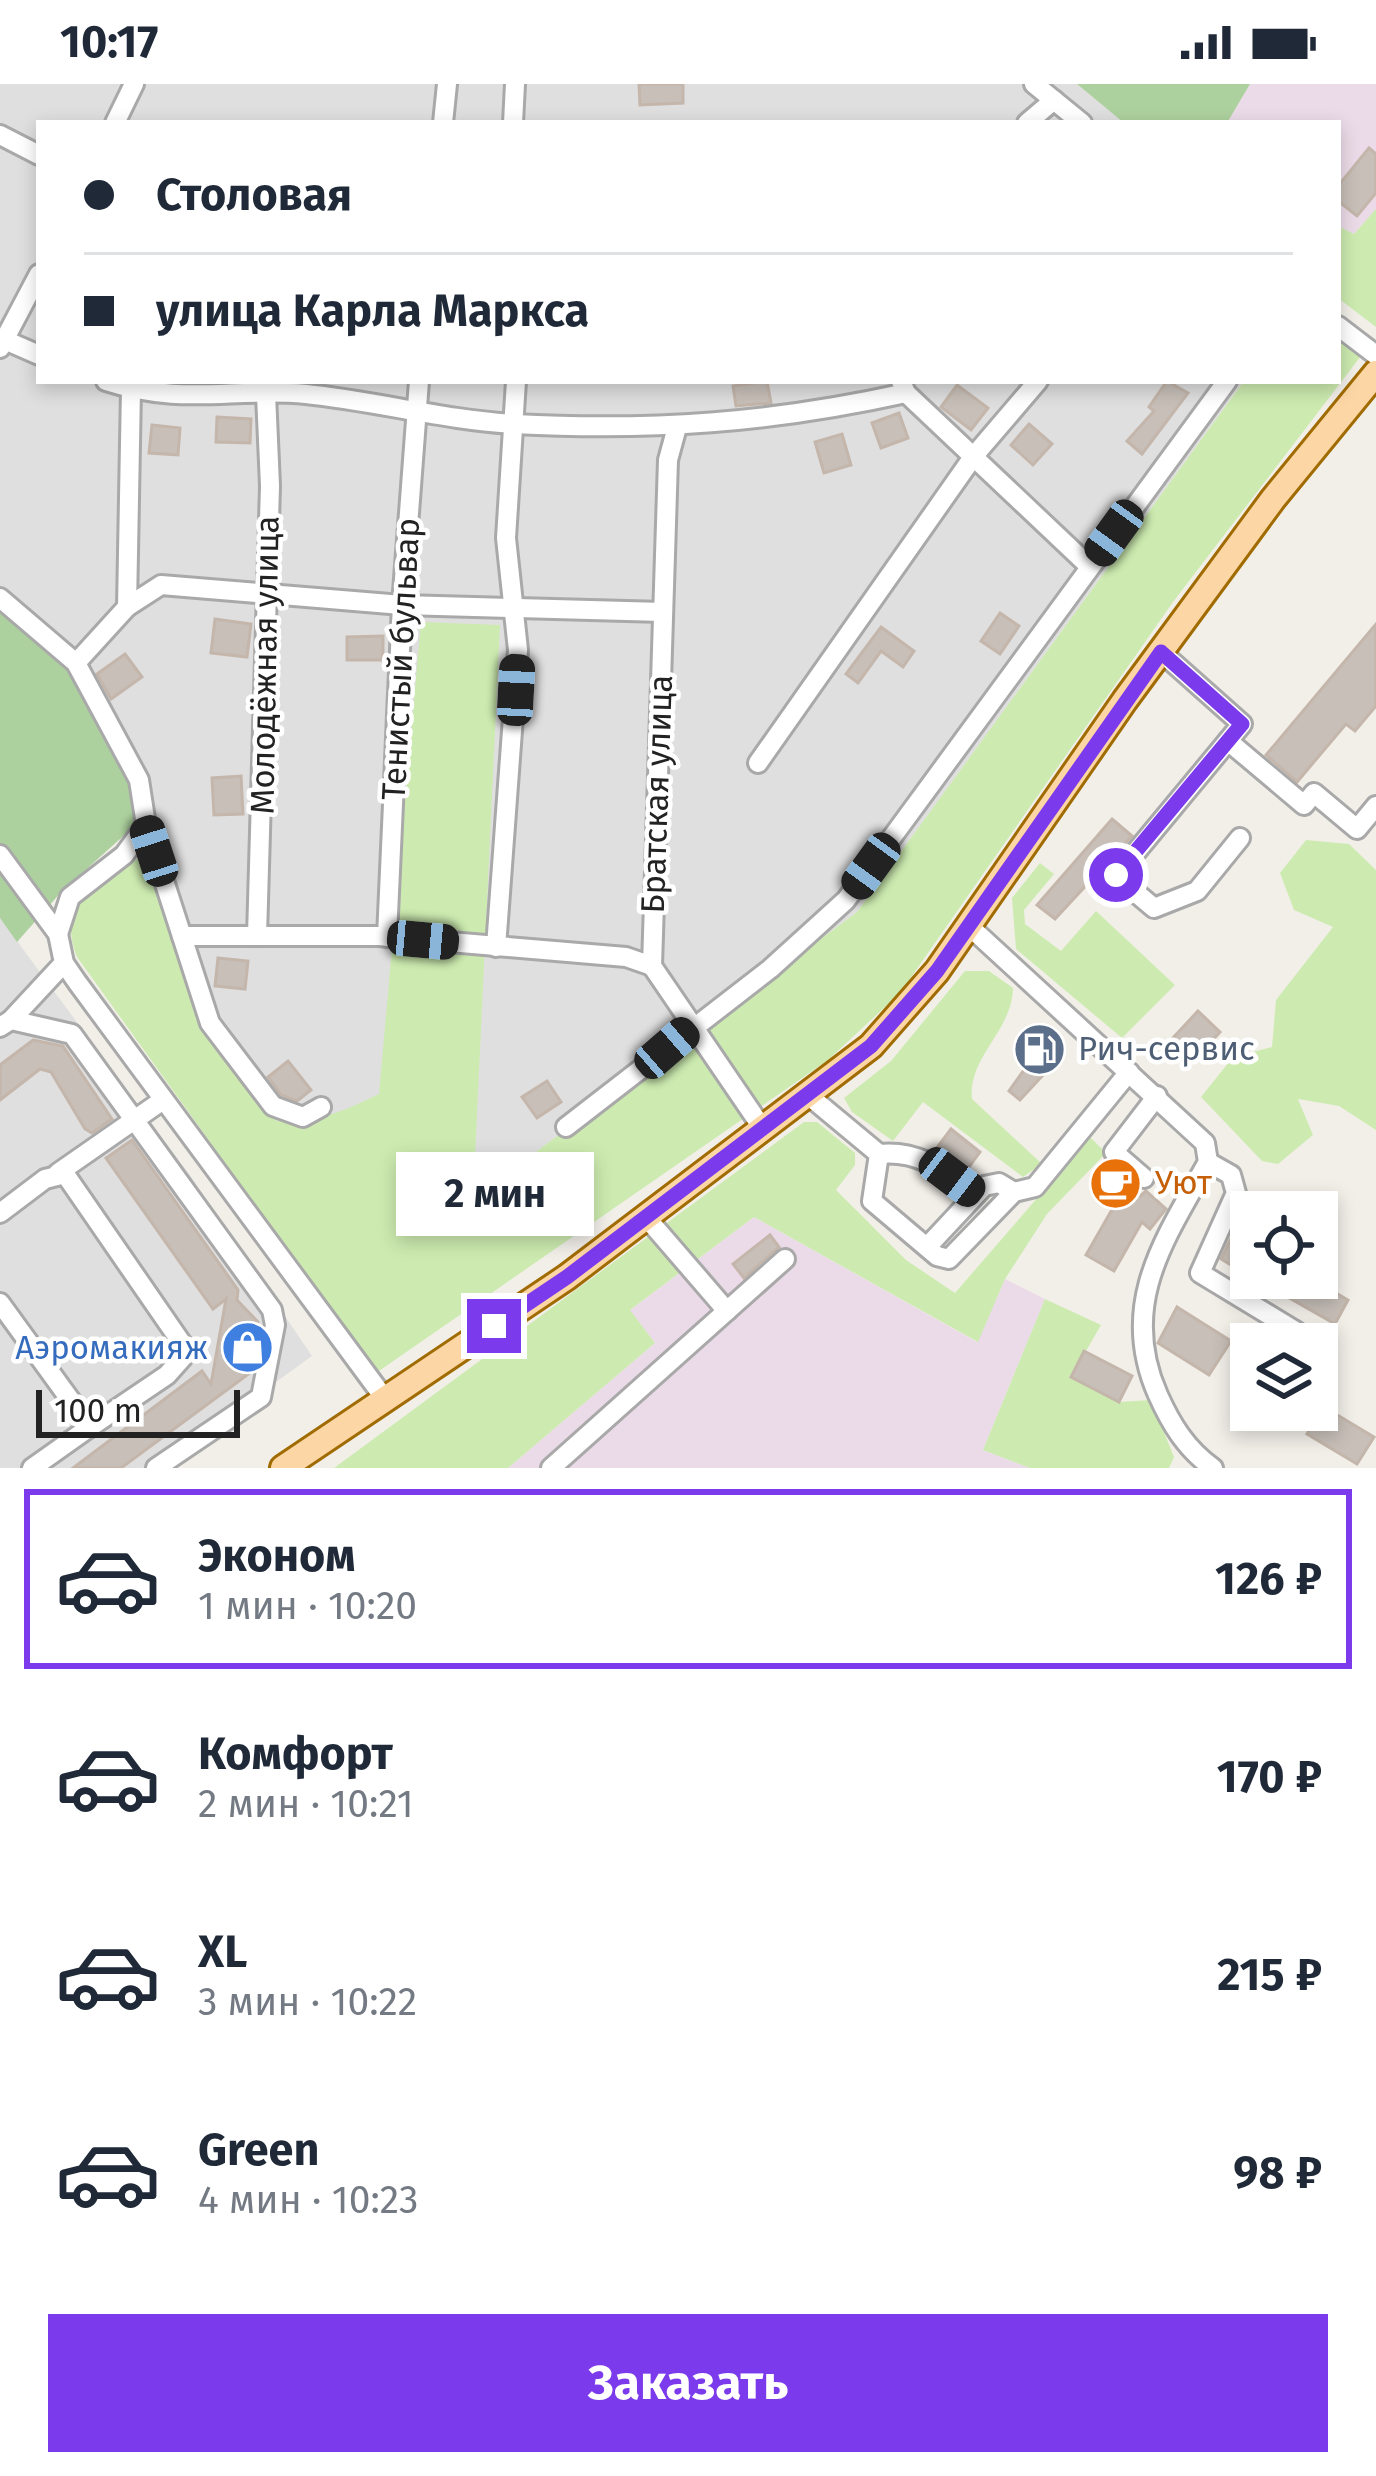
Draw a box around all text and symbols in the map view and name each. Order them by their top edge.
text: 10:17 [60,15,158,69]
text: Столовая [156,168,352,222]
text: улица Карла Маркса [156,284,589,338]
car [1078,493,1150,573]
street label: Молодёжная улица [242,515,288,815]
street label: Тенистый бульвар [374,517,428,801]
car [496,653,536,727]
street label: Братская улица [633,674,681,914]
car [126,811,182,891]
car [835,826,907,906]
route start [1089,848,1143,902]
car [386,919,460,961]
car [628,1011,706,1085]
fuel station icon: Рич-сервис [1011,1021,1067,1077]
place label: Рич-сервис [1078,1029,1255,1069]
car [912,1141,992,1213]
callout: 2 мин [395,1152,593,1236]
cafe icon: Уют [1088,1155,1144,1211]
place label: Уют [1155,1163,1212,1203]
text: 2 мин [444,1171,546,1217]
map controls [1230,1191,1338,1431]
button: locate [1230,1191,1338,1299]
route end [467,1299,521,1353]
shop icon: Аэромакияж [219,1320,275,1376]
button: layers [1230,1323,1338,1431]
place label: Аэромакияж [15,1328,208,1368]
scale bar [36,1384,240,1437]
text: 100 m [54,1391,142,1431]
icon: car [54,1525,162,1633]
text: Эконом [198,1529,356,1583]
text: 126 ₽ [1215,1552,1322,1606]
text: 1 мин · 10:20 [198,1583,417,1629]
icon: car [54,1723,162,1831]
text: Комфорт [198,1727,393,1781]
text: 170 ₽ [1217,1750,1322,1804]
text: 2 мин · 10:21 [198,1781,414,1827]
icon: car [54,1921,162,2029]
text: XL [198,1925,247,1979]
text: 215 ₽ [1217,1948,1322,2002]
text: 3 мин · 10:22 [198,1979,417,2025]
icon: car [54,2119,162,2227]
text: Green [198,2123,319,2177]
text: 98 ₽ [1233,2146,1322,2200]
text: 4 мин · 10:23 [198,2177,418,2223]
button: Заказать [48,2314,1328,2452]

